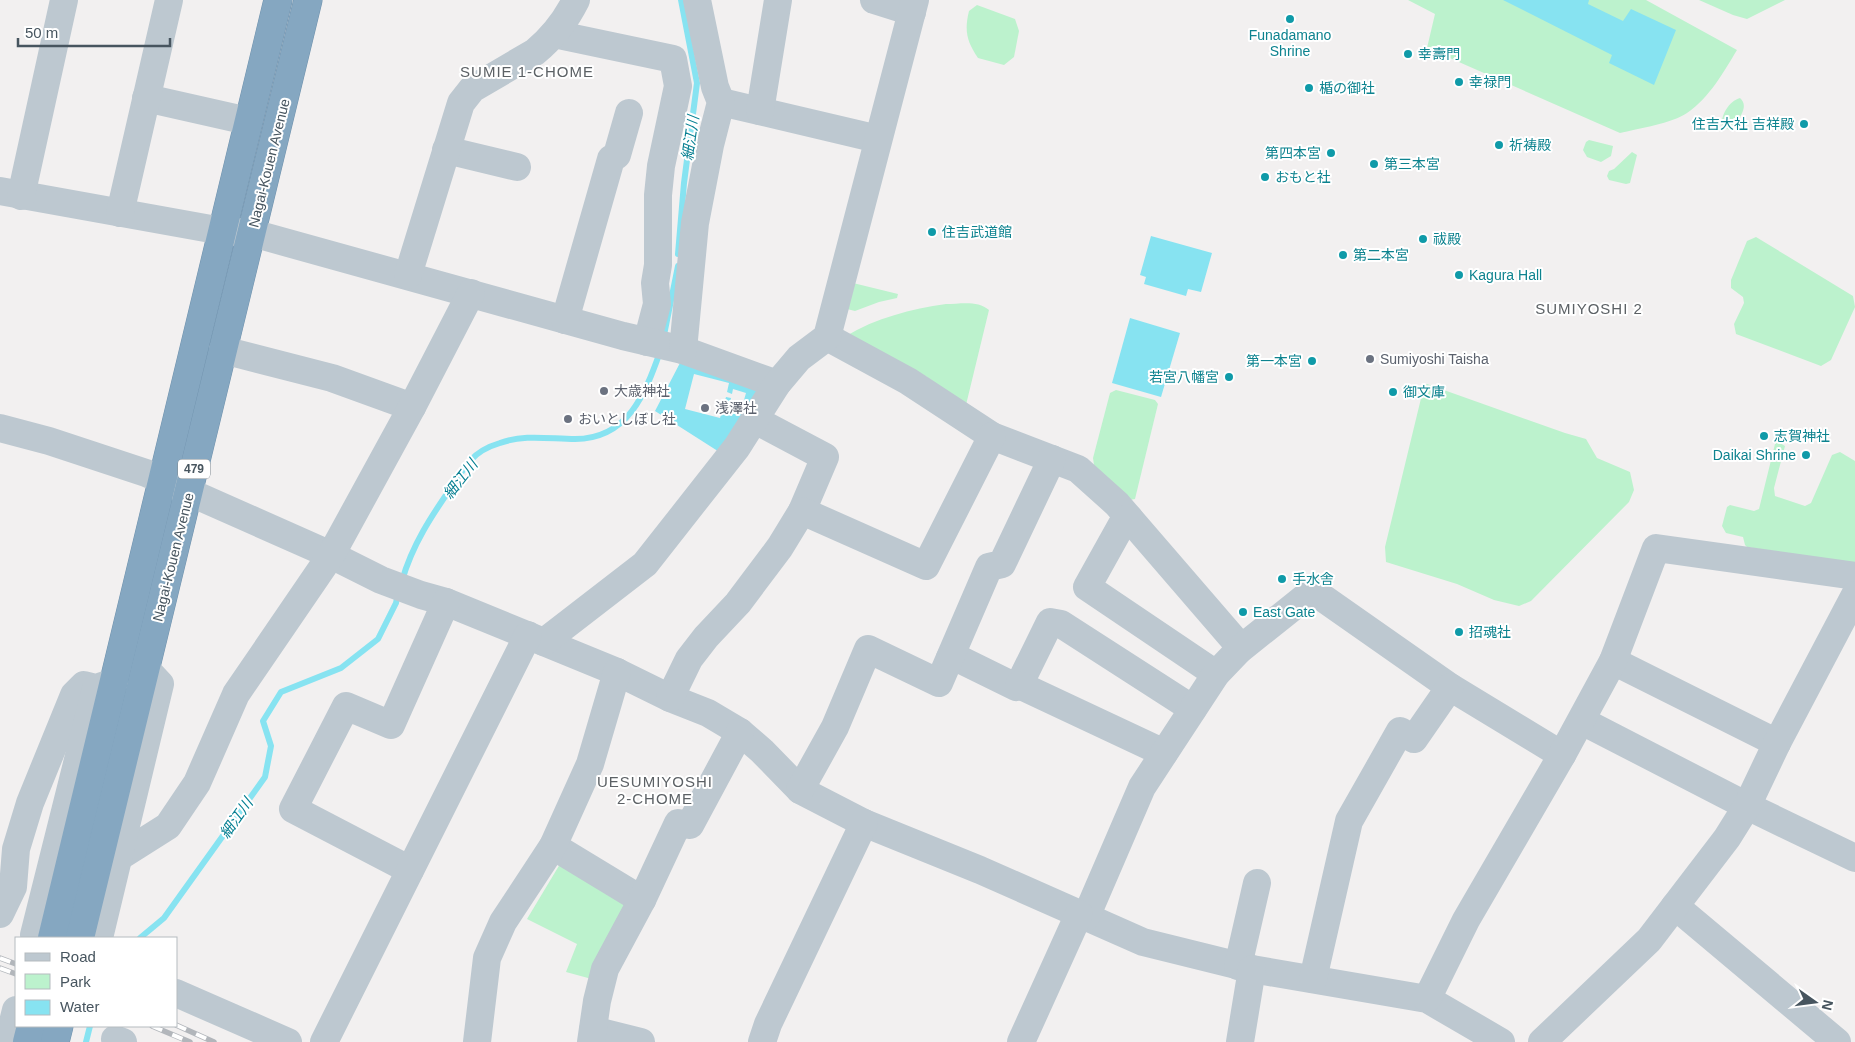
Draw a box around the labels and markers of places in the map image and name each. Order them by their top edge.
marker: Funadamano Shrine [1284,13,1296,25]
place label: Funadamano Shrine [1249,27,1331,59]
place label: 幸壽門 [1418,46,1460,62]
marker: 幸壽門 [1402,48,1414,60]
place label: 幸禄門 [1469,74,1511,90]
marker: 幸禄門 [1453,76,1465,88]
place label: 楯の御社 [1319,80,1375,96]
marker: 楯の御社 [1303,82,1315,94]
place label: 住吉大社 吉祥殿 [1692,116,1794,132]
marker: 住吉大社 吉祥殿 [1798,118,1810,130]
place label: 祈祷殿 [1509,137,1551,153]
marker: 祈祷殿 [1493,139,1505,151]
place label: 第四本宮 [1265,145,1321,161]
marker: 第四本宮 [1325,147,1337,159]
place label: 第三本宮 [1384,156,1440,172]
marker: 第三本宮 [1368,158,1380,170]
place label: おもと社 [1275,169,1331,185]
marker: おもと社 [1259,171,1271,183]
place label: 住吉武道館 [942,224,1012,240]
marker: 住吉武道館 [926,226,938,238]
place label: 祓殿 [1433,231,1461,247]
marker: 祓殿 [1417,233,1429,245]
place label: 第二本宮 [1353,247,1409,263]
marker: 第二本宮 [1337,249,1349,261]
place label: Kagura Hall [1469,267,1542,283]
marker: Kagura Hall [1453,269,1465,281]
place label: Sumiyoshi Taisha [1380,351,1489,367]
place label: 第一本宮 [1246,353,1302,369]
marker: Sumiyoshi Taisha [1364,353,1376,365]
marker: 第一本宮 [1306,355,1318,367]
place label: 若宮八幡宮 [1149,369,1219,385]
marker: 若宮八幡宮 [1223,371,1235,383]
place label: 大歳神社 [614,383,670,399]
place label: 御文庫 [1403,384,1445,400]
marker: 大歳神社 [598,385,610,397]
marker: 御文庫 [1387,386,1399,398]
place label: 浅澤社 [715,400,757,416]
marker: 浅澤社 [699,402,711,414]
place label: おいとしぼし社 [578,411,676,427]
marker: おいとしぼし社 [562,413,574,425]
place label: 志賀神社 [1774,428,1830,444]
marker: 志賀神社 [1758,430,1770,442]
place label: Daikai Shrine [1713,447,1796,463]
marker: Daikai Shrine [1800,449,1812,461]
place label: 手水舎 [1292,571,1334,587]
marker: 手水舎 [1276,573,1288,585]
place label: East Gate [1253,604,1315,620]
marker: East Gate [1237,606,1249,618]
place label: 招魂社 [1469,624,1511,640]
marker: 招魂社 [1453,626,1465,638]

